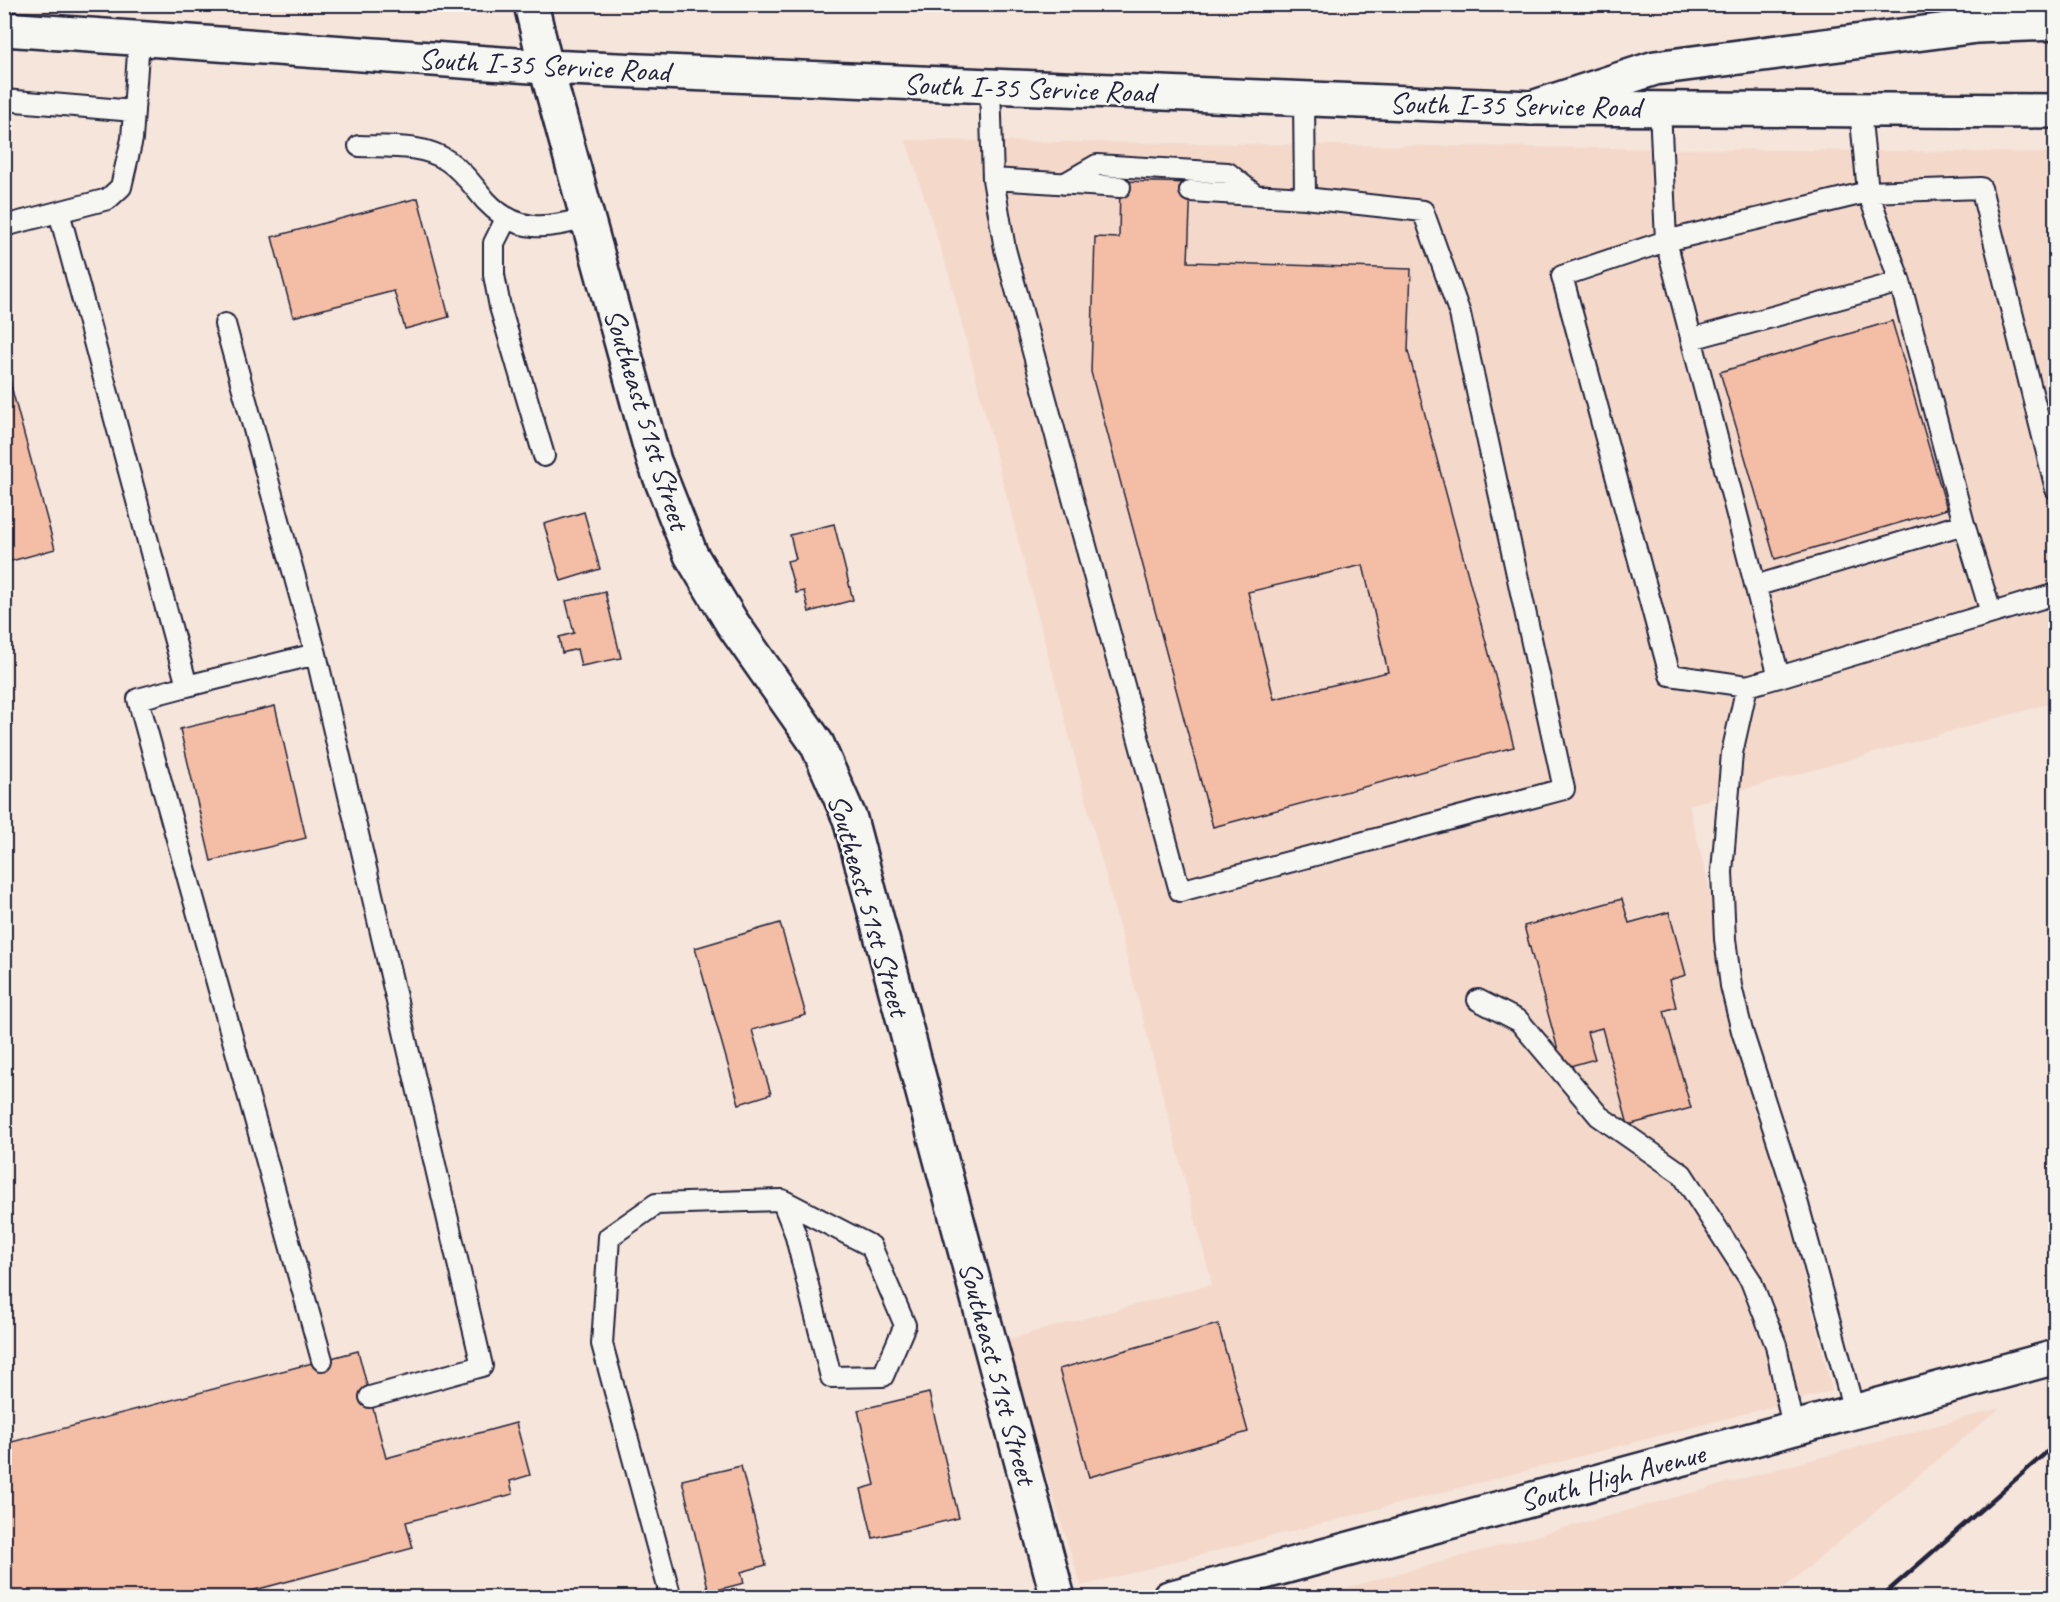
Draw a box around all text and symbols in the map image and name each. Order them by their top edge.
street label: South I-35 Service Road [418,39,675,91]
street label: South I-35 Service Road [903,65,1159,112]
street label: South I-35 Service Road [1389,84,1645,126]
street label: Southeast 51st Street [595,304,700,537]
street label: Southeast 51st Street [819,790,920,1023]
street label: Southeast 51st Street [950,1257,1047,1491]
street label: South High Avenue [1515,1433,1711,1520]

